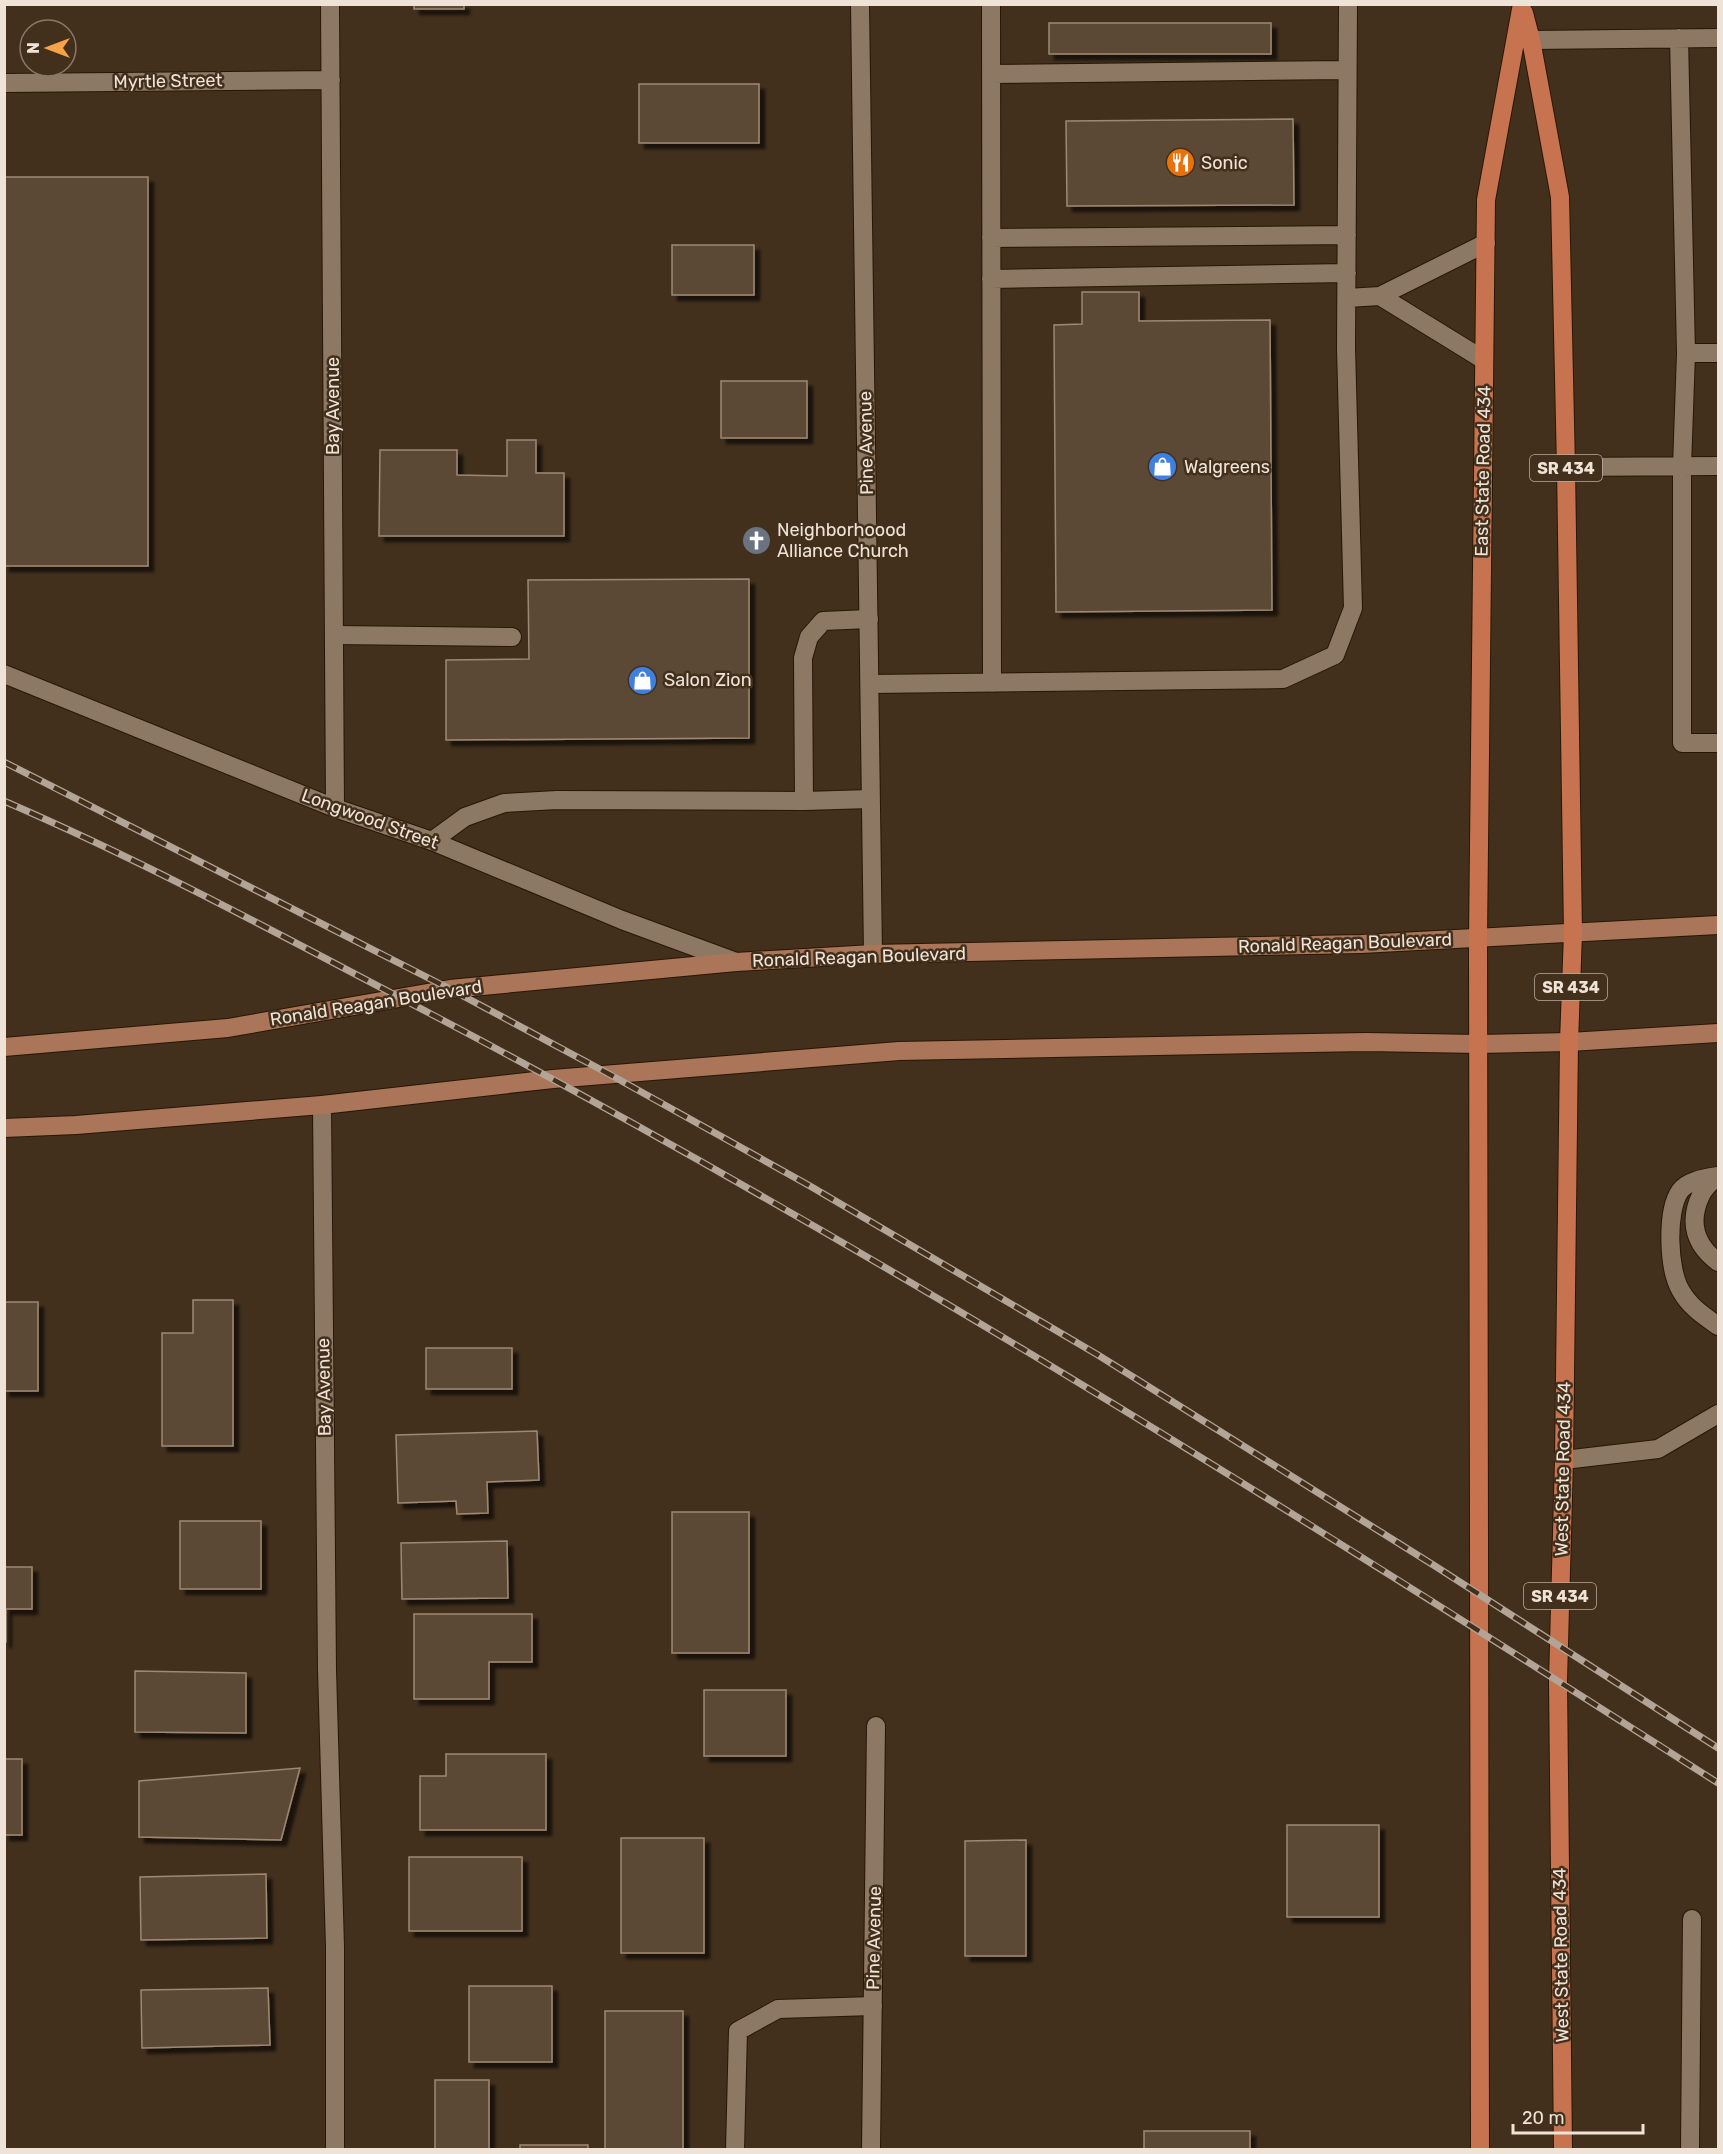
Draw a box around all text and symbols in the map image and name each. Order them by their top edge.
north arrow [18,18,78,78]
text: N [24,42,43,54]
street label: Myrtle Street [113,69,223,93]
restaurant icon: Sonic [1164,147,1196,179]
place label: Sonic [1201,152,1248,174]
street label: Bay Avenue [322,357,344,455]
street label: East State Road 434 [1471,385,1495,557]
street label: Pine Avenue [854,391,878,495]
shop icon: Walgreens [1147,451,1179,483]
road number: SR 434 [1530,455,1602,481]
place label: Walgreens [1184,456,1270,478]
place label: Neighborhoood Alliance Church [777,519,909,562]
church icon: Neighborhoood Alliance Church [740,524,772,556]
shop icon: Salon Zion [627,664,659,696]
place label: Salon Zion [664,669,752,691]
street label: Longwood Street [299,784,441,854]
street label: Ronald Reagan Boulevard [1238,928,1452,958]
street label: Ronald Reagan Boulevard [752,942,966,972]
road number: SR 434 [1535,974,1607,1000]
street label: Ronald Reagan Boulevard [268,975,484,1031]
street label: Bay Avenue [312,1338,336,1436]
street label: West State Road 434 [1550,1382,1576,1556]
road number: SR 434 [1524,1583,1596,1609]
street label: West State Road 434 [1548,1868,1574,2042]
street label: Pine Avenue [862,1886,886,1990]
scale bar [1513,2097,1644,2135]
text: 20 m [1522,2107,1564,2129]

